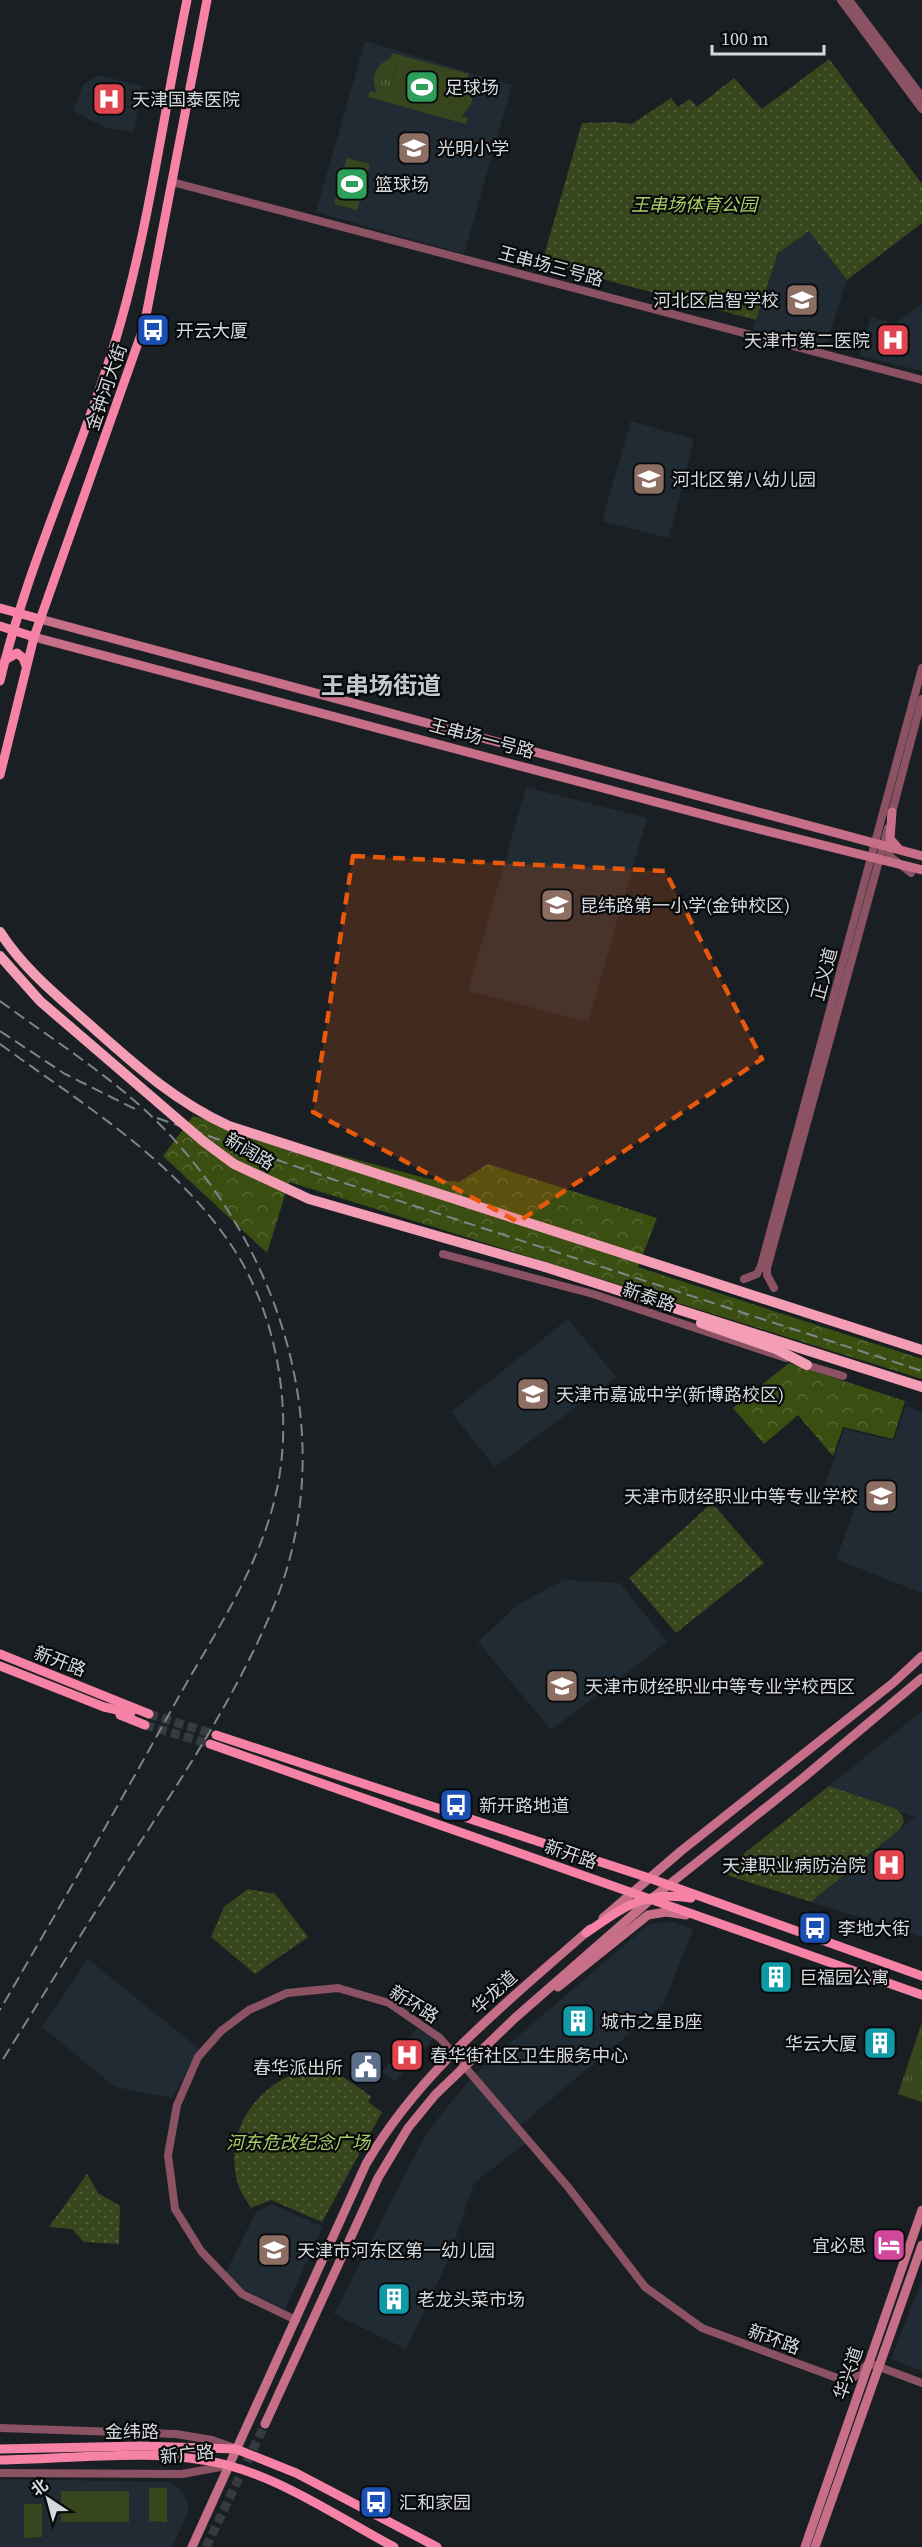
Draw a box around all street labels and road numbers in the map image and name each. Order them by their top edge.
street label: 王串场三号路 [496,240,606,292]
street label: 金钟河大街 [80,340,132,434]
street label: 王串场一号路 [427,712,537,764]
street label: 正义道 [805,945,843,1003]
street label: 新阔路 [220,1126,280,1176]
street label: 新泰路 [619,1276,679,1318]
street label: 新开路 [30,1640,90,1682]
street label: 新开路 [541,1833,601,1875]
street label: 华龙道 [466,1965,522,2019]
street label: 新环路 [384,1979,444,2029]
street label: 新环路 [744,2318,804,2360]
street label: 华兴道 [827,2343,869,2403]
street label: 金纬路 [105,2419,159,2444]
street label: 新广路 [159,2439,215,2469]

